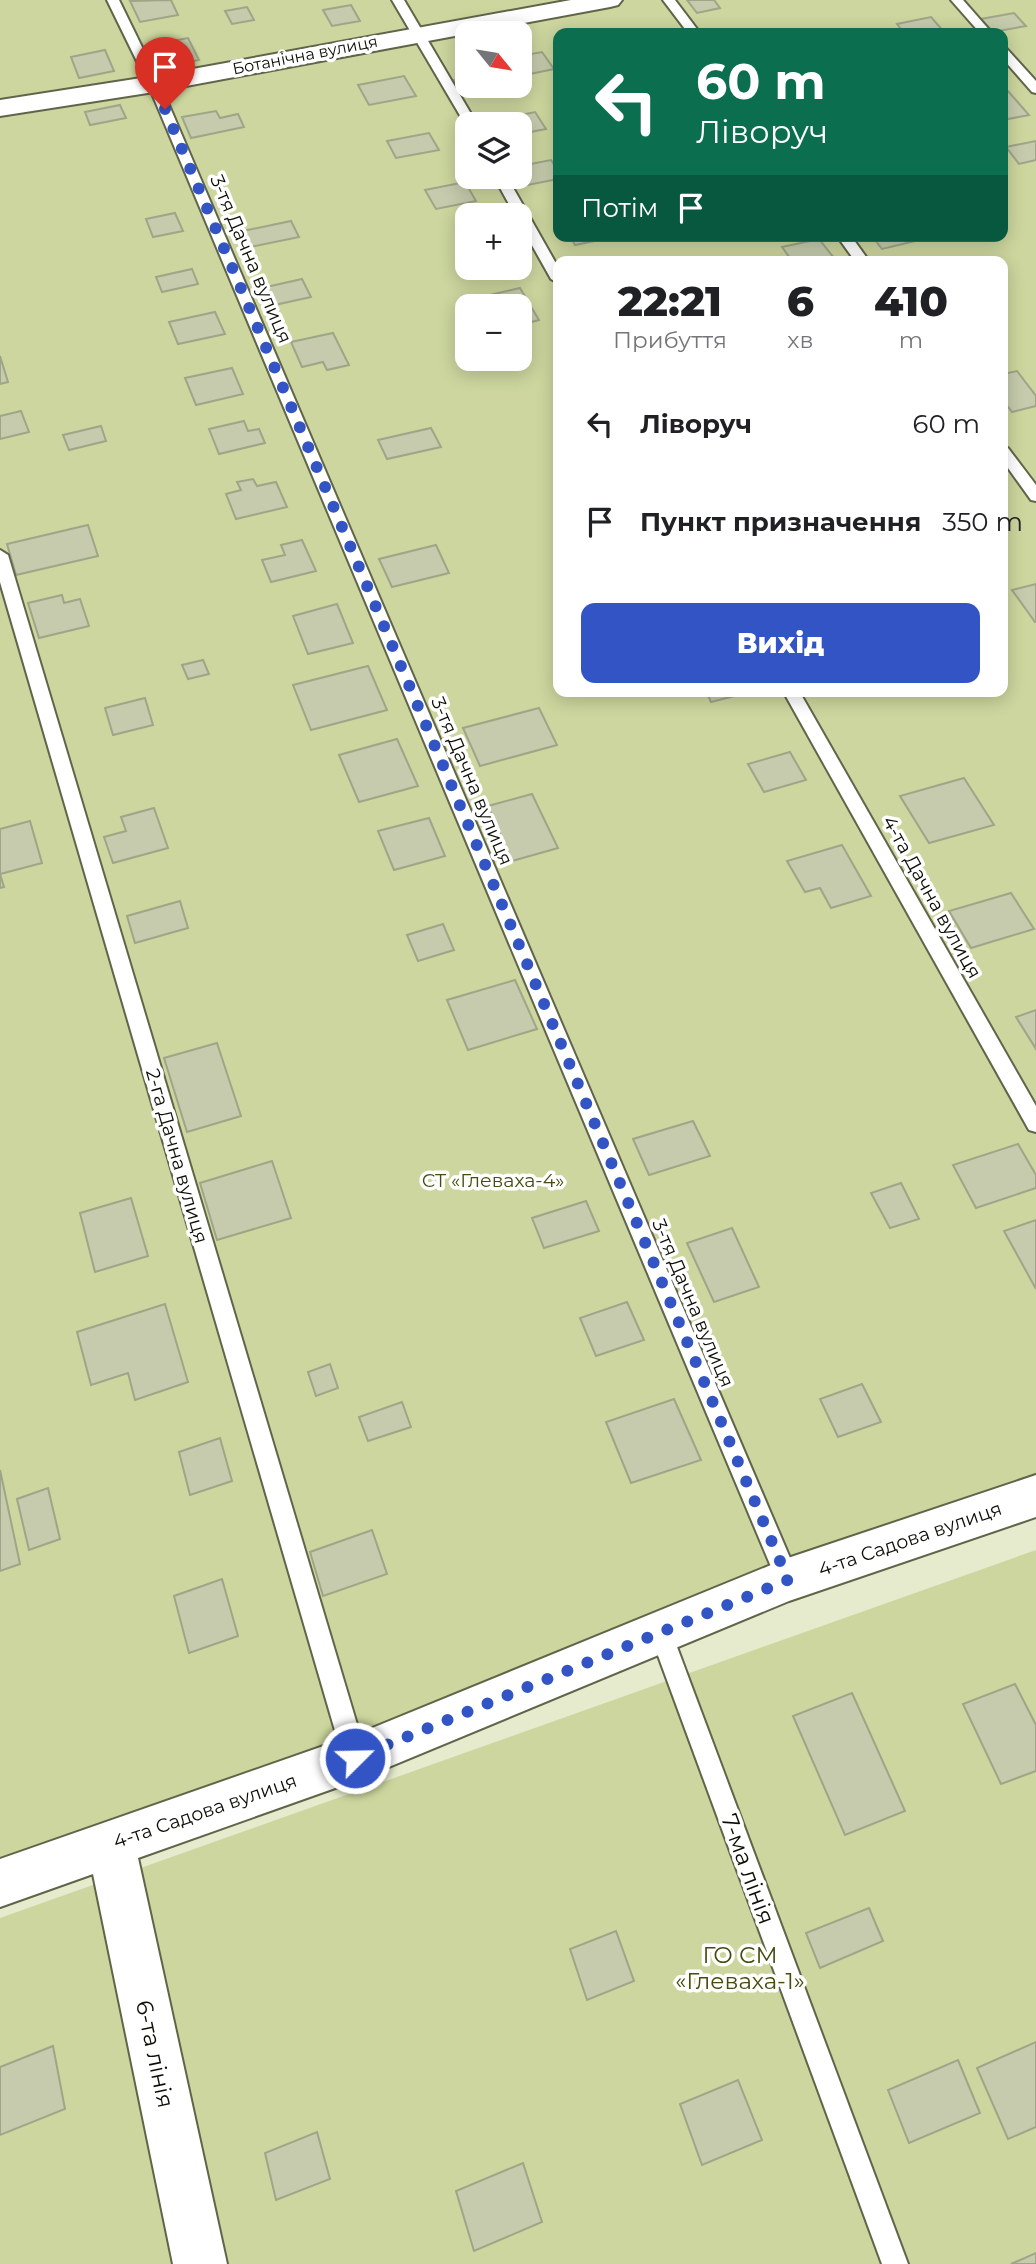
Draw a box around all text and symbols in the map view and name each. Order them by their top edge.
north arrow [455,21,532,98]
map controls [455,21,532,371]
street label: Ботанічна вулиця [231,32,379,78]
pin [135,37,195,109]
icon: arrive [146,48,184,86]
text: 60 m [696,52,826,111]
icon: left [581,56,672,147]
button: layers [455,112,532,189]
text: Ліворуч [696,112,828,151]
street label: 3-тя Дачна вулиця [205,171,297,347]
icon: arrive [672,189,710,227]
text: Потім [581,192,658,224]
button: + [455,203,532,280]
text: 22:21 [618,275,722,327]
text: 6 [787,275,814,327]
text: 410 [874,275,948,327]
button: − [455,294,532,371]
text: Прибуття [613,326,727,354]
text: хв [787,326,813,354]
text: m [899,326,923,354]
icon: left [581,405,619,443]
text: Ліворуч [640,408,752,440]
text: 60 m [913,408,980,440]
icon: arrive [581,503,619,541]
text: Пункт призначення [640,506,921,538]
text: 350 m [942,506,1023,538]
button: Вихід [581,603,980,683]
street label: 3-тя Дачна вулиця [426,693,518,869]
street label: 4-та Дачна вулиця [878,812,986,982]
street label: 2-га Дачна вулиця [141,1066,213,1246]
park label: СТ «Глеваха-4» [422,1169,564,1192]
street label: 3-тя Дачна вулиця [647,1215,739,1391]
street label: 4-та Садова вулиця [815,1497,1005,1581]
position arrow [318,1721,392,1795]
street label: 4-та Садова вулиця [110,1769,300,1853]
street label: 7-ма лінія [715,1810,781,1928]
park label: ГО СМ «Глеваха-1» [675,1941,805,1995]
street label: 6-та лінія [130,1998,180,2110]

